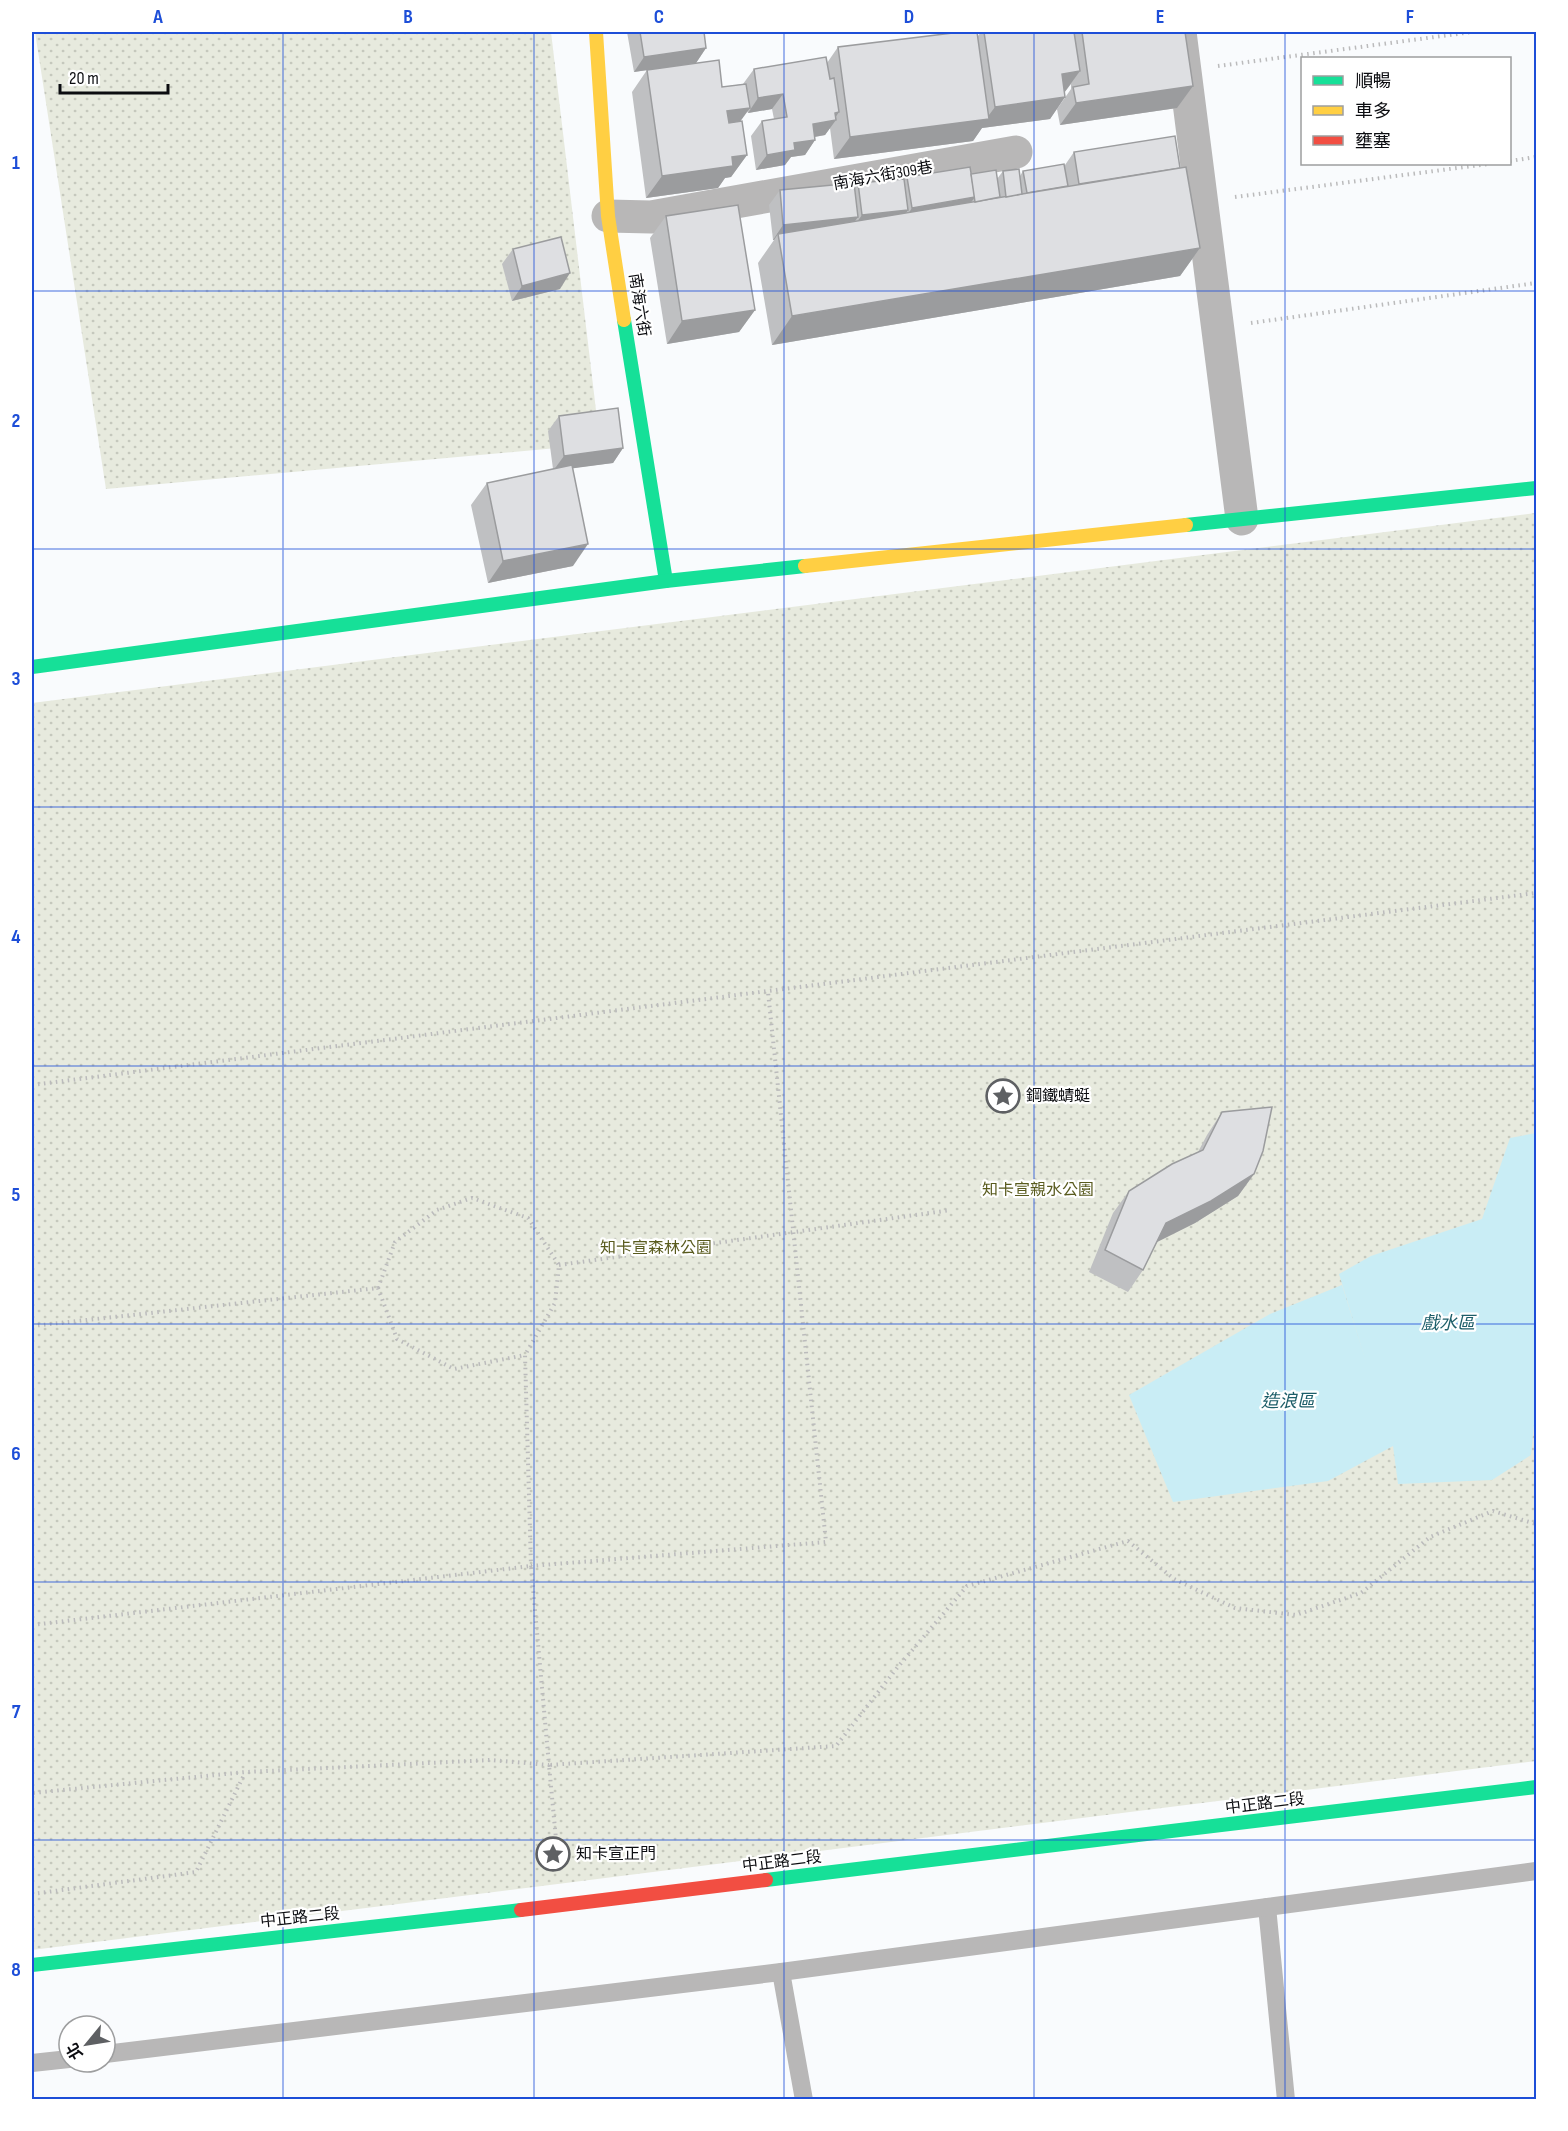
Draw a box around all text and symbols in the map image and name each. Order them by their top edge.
text: A [152,5,163,29]
text: B [403,5,413,29]
text: C [654,5,664,29]
text: D [904,5,914,29]
text: E [1156,5,1164,29]
text: F [1406,5,1414,29]
scale bar [60,57,168,95]
legend [1301,57,1511,165]
text: 20 m [69,68,99,89]
text: 順暢 [1355,71,1391,92]
text: 車多 [1355,101,1391,122]
text: 壅塞 [1355,131,1391,152]
text: 1 [12,151,20,175]
street label: 南海六街309巷 [832,158,934,194]
street label: 南海六街 [625,272,653,338]
text: 2 [12,409,20,433]
text: 3 [12,667,21,691]
text: 4 [11,925,21,949]
place icon: 鋼鐵蜻蜓 [985,1078,1021,1114]
place label: 鋼鐵蜻蜓 [1026,1087,1090,1106]
park label: 知卡宣親水公園 [982,1181,1094,1200]
text: 5 [12,1183,21,1207]
park label: 知卡宣森林公園 [600,1239,712,1258]
water label: 戲水區 [1421,1313,1477,1334]
water label: 造浪區 [1261,1391,1317,1412]
text: 6 [11,1442,21,1466]
text: 7 [12,1700,21,1724]
street label: 中正路二段 [1224,1790,1306,1818]
place icon: 知卡宣正門 [535,1836,571,1872]
place label: 知卡宣正門 [576,1845,656,1864]
street label: 中正路二段 [741,1848,823,1876]
street label: 中正路二段 [259,1904,341,1932]
text: 8 [11,1958,21,1982]
north arrow [57,2014,117,2074]
text: 北 [63,2039,88,2062]

